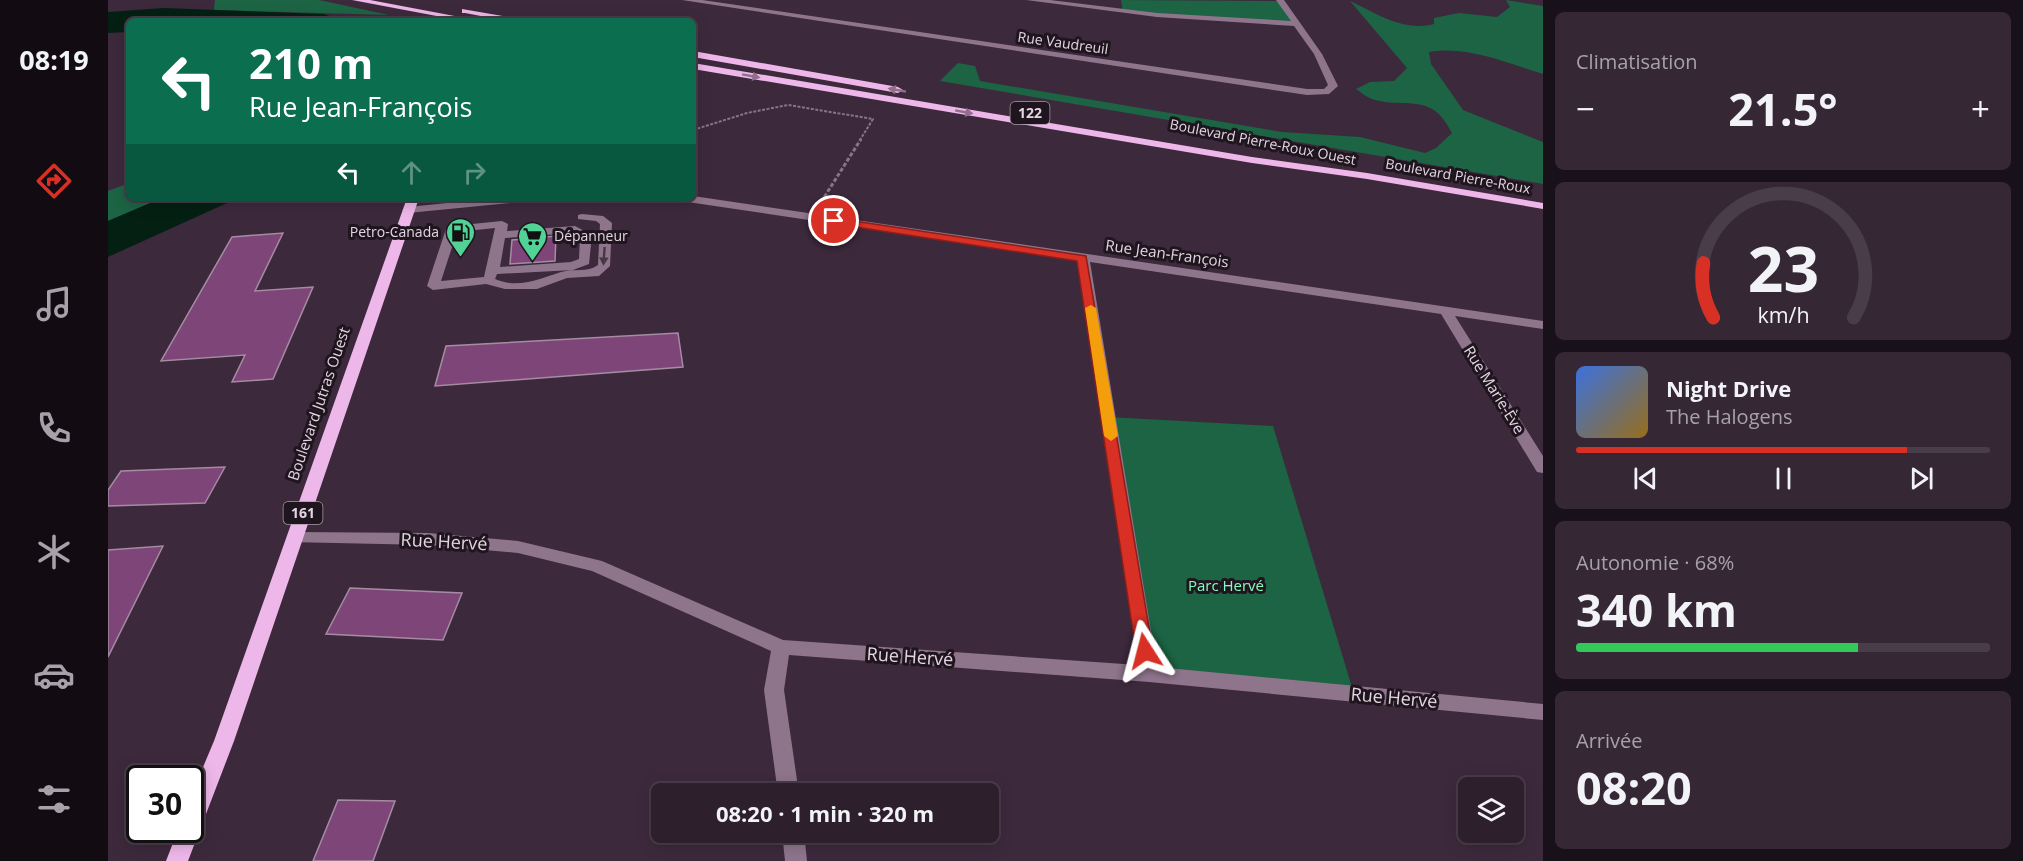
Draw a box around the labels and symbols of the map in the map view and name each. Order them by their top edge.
street label: Rue Vaudreuil [1017,27,1110,58]
one-way arrow [741,71,760,80]
one-way arrow [887,85,906,94]
road number: 122 [1010,102,1050,124]
one-way arrow [954,107,973,116]
street label: Boulevard Pierre-Roux Ouest [1168,114,1358,169]
street label: Boulevard Pierre-Roux [1384,153,1533,198]
pin [808,195,859,246]
fuel station icon: Petro-Canada [444,216,476,258]
supermarket icon: Dépanneur [517,220,549,262]
place label: Petro-Canada [350,222,439,241]
place label: Dépanneur [554,226,628,245]
street label: Rue Jean-François [1104,234,1230,272]
one-way arrow [599,247,609,266]
street label: Boulevard Jutras Ouest [282,324,354,483]
street label: Rue Marie-Ève [1460,342,1530,437]
road number: 161 [284,502,322,524]
street label: Rue Hervé [400,527,488,555]
park label: Parc Hervé [1188,575,1264,595]
position arrow [1113,619,1177,683]
street label: Rue Hervé [866,641,954,671]
street label: Rue Hervé [1350,681,1438,713]
speed limit sign: 30 [126,765,204,843]

